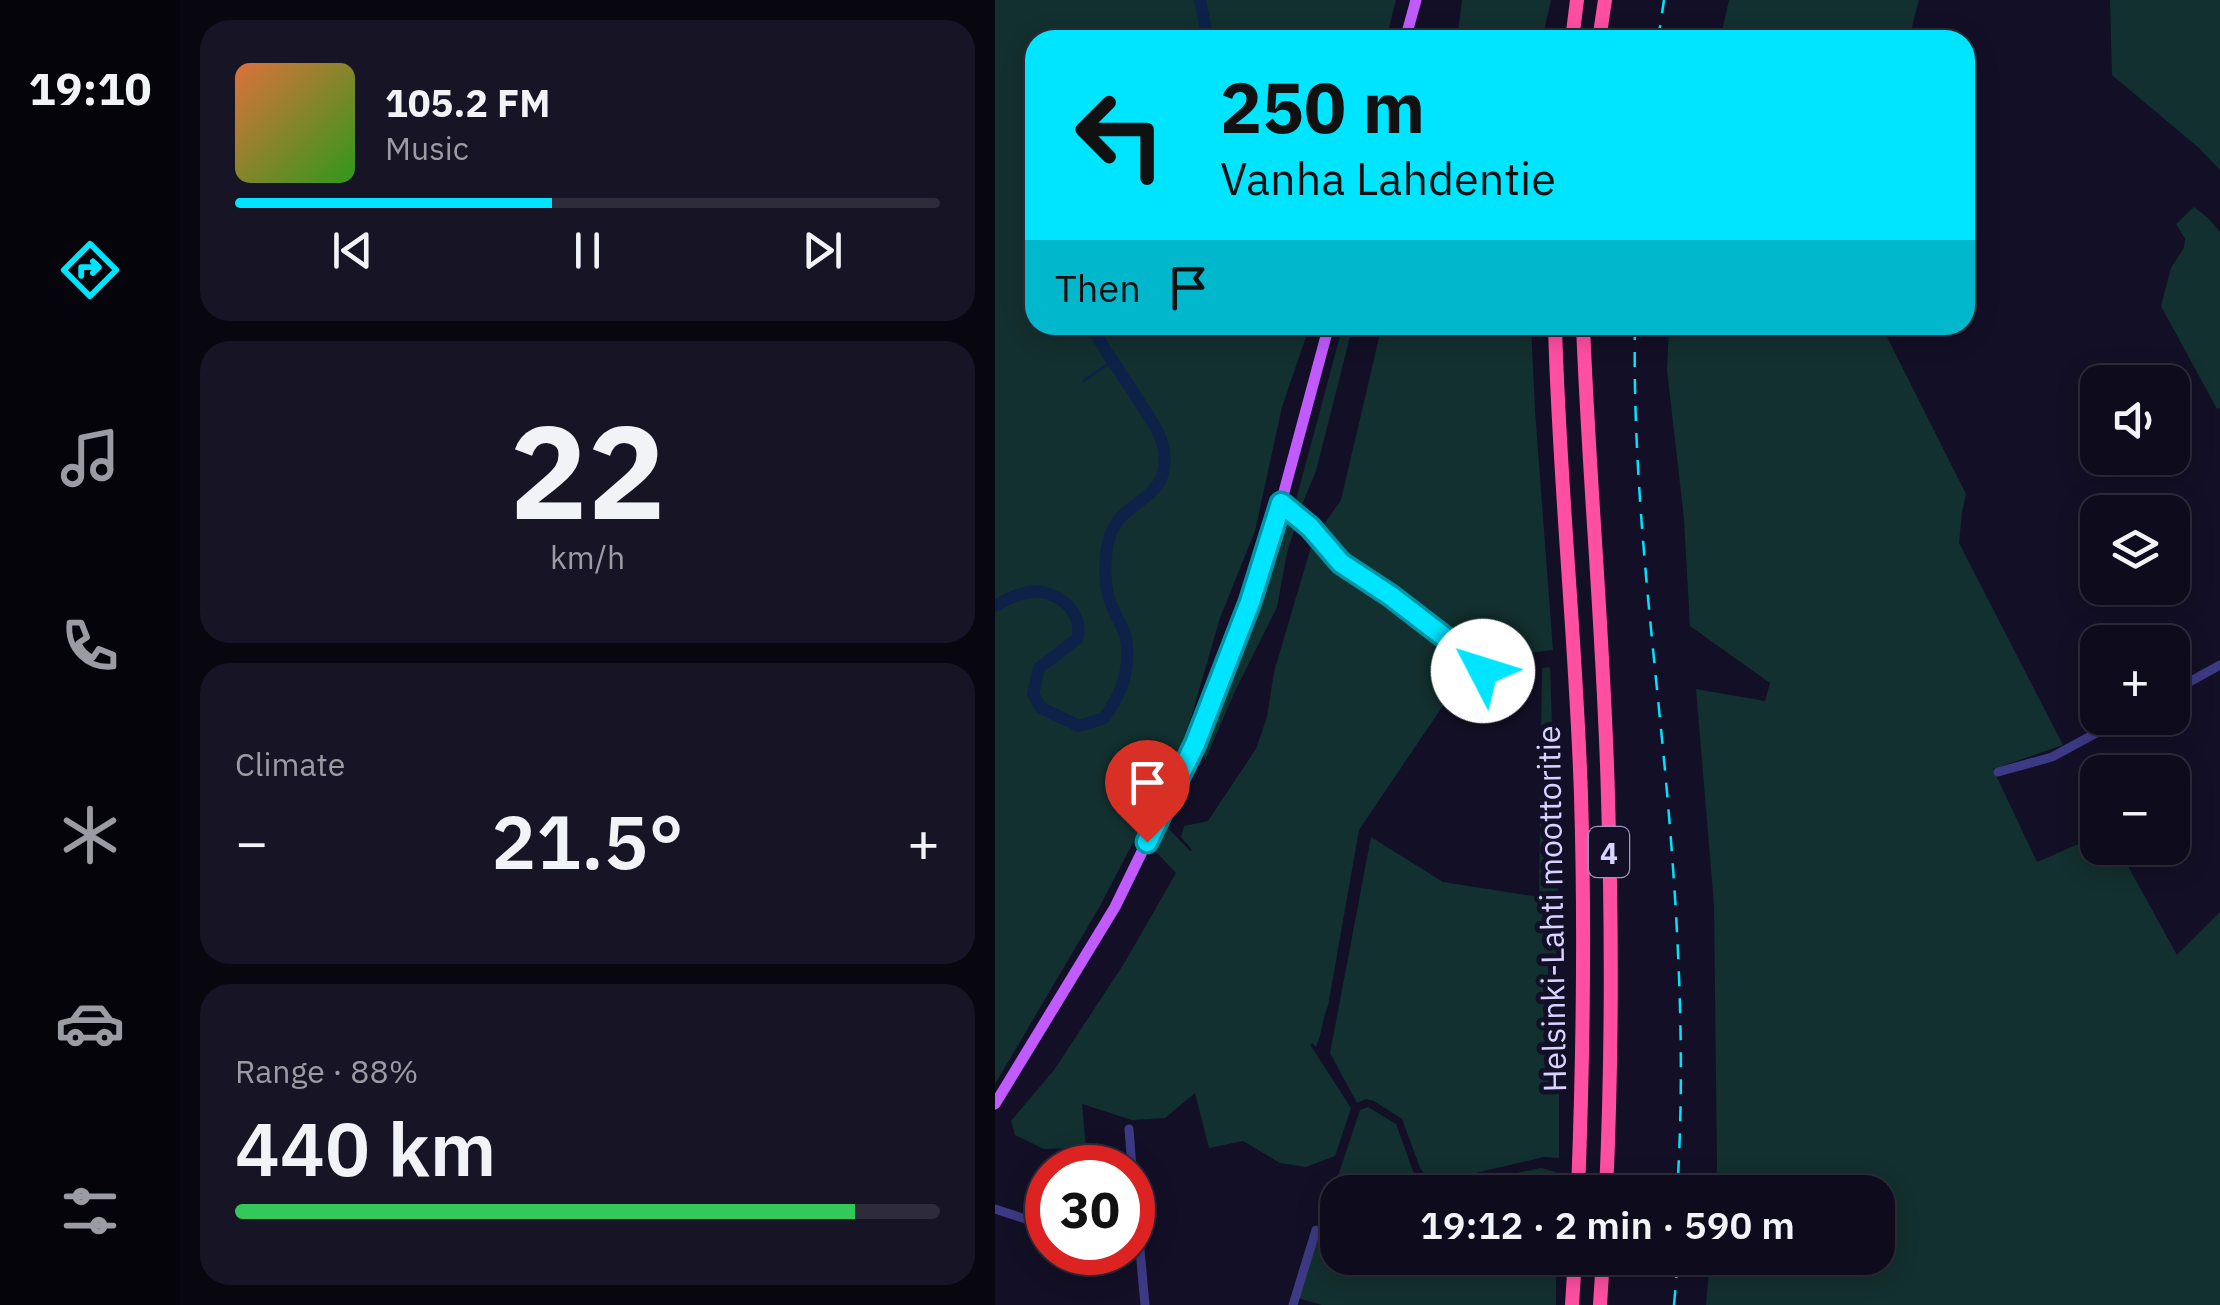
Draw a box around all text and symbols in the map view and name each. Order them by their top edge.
text: 19:10 [29,59,151,117]
text: 250 m [1220,61,1425,152]
icon: left [1055,70,1185,200]
text: 105.2 FM [385,78,550,127]
text: Music [385,127,469,169]
text: Vanha Lahdentie [1220,149,1556,207]
icon: previous [325,223,380,278]
icon: pause [560,223,615,278]
icon: next [795,223,850,278]
icon: directions [55,235,125,305]
icon: arrive [1161,260,1216,315]
text: Then [1055,263,1141,312]
map controls [2080,365,2190,865]
button: sound [2080,365,2190,475]
text: 22 [509,386,666,555]
icon: music [55,423,125,493]
button: layers [2080,495,2190,605]
text: km/h [550,536,625,578]
icon: phone [55,611,125,681]
position arrow [1431,619,1535,723]
button: + [2080,625,2190,735]
street label: Helsinki-Lahti moottoritie [1527,725,1575,1093]
pin [1105,740,1190,843]
text: Climate [235,743,345,785]
icon: arrive [1120,755,1175,810]
button: − [2080,755,2190,865]
text: 21.5° [491,792,684,890]
icon: climate [55,800,125,870]
text: − [235,806,268,877]
text: + [907,806,940,877]
road number: 4 [1589,827,1629,877]
icon: car [55,988,125,1058]
text: Range · 88% [235,1050,418,1092]
text: 440 km [235,1099,496,1197]
speed limit sign: 30 [1025,1145,1155,1275]
icon: filters [55,1176,125,1246]
text: 19:12 · 2 min · 590 m [1420,1200,1795,1249]

